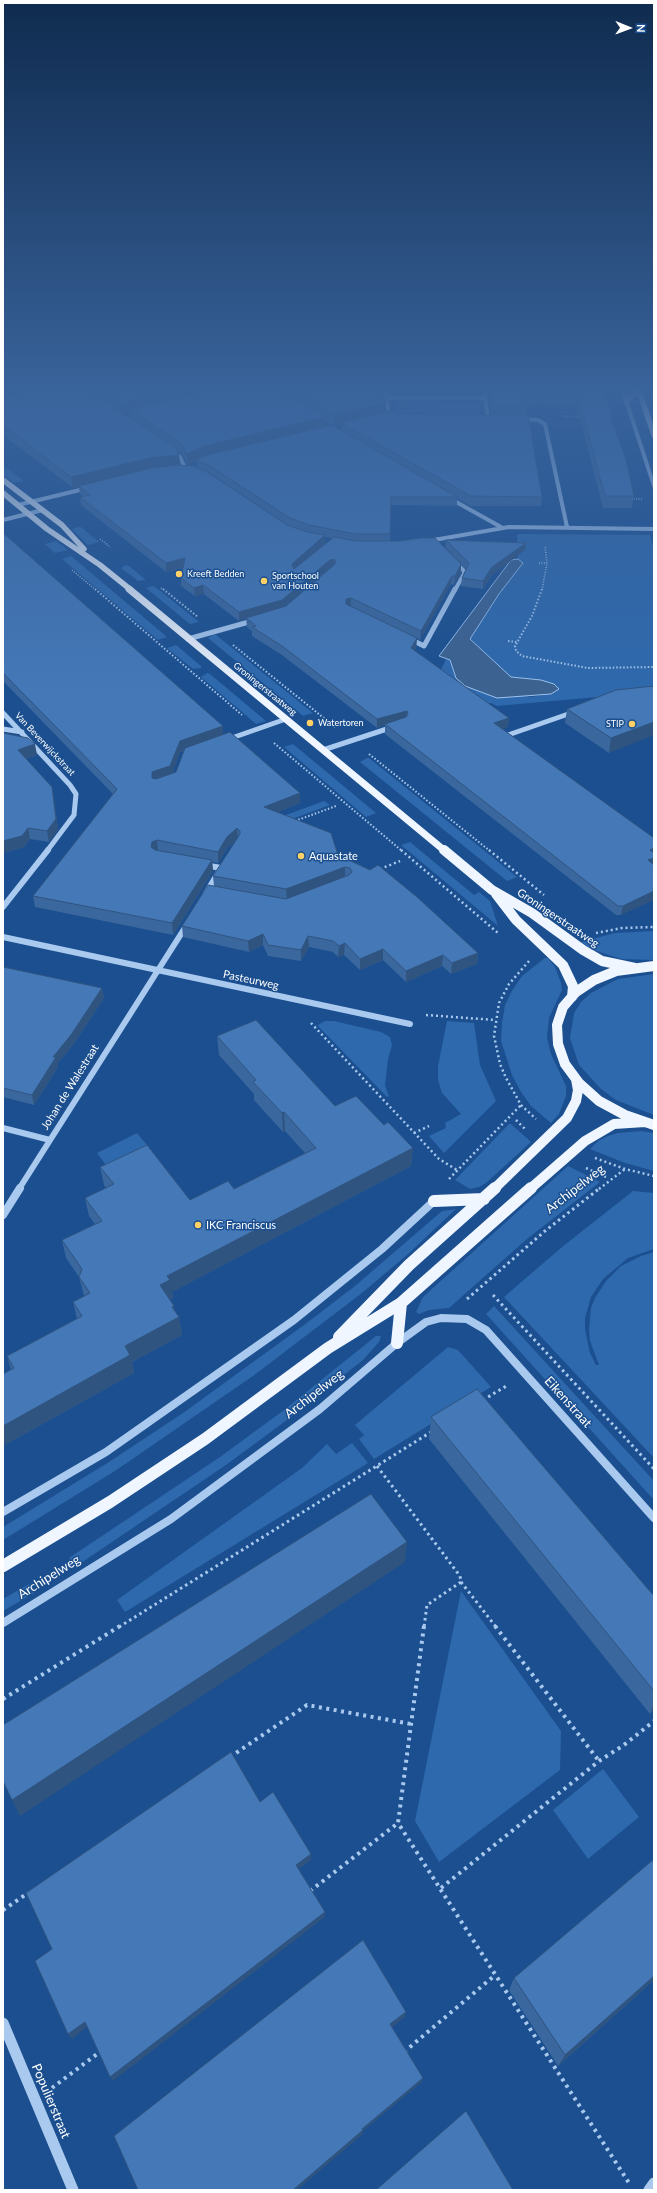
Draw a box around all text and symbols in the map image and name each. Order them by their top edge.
north arrow [609,8,649,48]
text: N [635,24,648,33]
marker: Kreeft Bedden [174,569,184,579]
place label: Kreeft Bedden [187,569,244,579]
place label: Sportschool van Houten [272,571,319,592]
marker: Sportschool van Houten [259,576,269,586]
street label: Groningerstraatweg [231,660,299,718]
street label: Van Beverwijckstraat [13,710,77,778]
marker: Watertoren [305,718,315,728]
place label: Watertoren [318,718,364,728]
place label: STIP [606,719,624,729]
marker: STIP [627,719,637,729]
place label: Aquastate [309,849,358,863]
marker: Aquastate [296,851,306,861]
street label: Groningerstraatweg [515,886,601,950]
street label: Pasteurweg [222,968,280,992]
street label: Johan de Walestraat [38,1042,102,1132]
street label: Archipelweg [542,1161,608,1217]
place label: IKC Franciscus [206,1218,276,1232]
marker: IKC Franciscus [193,1220,203,1230]
street label: Archipelweg [281,1366,347,1422]
street label: Eikenstraat [541,1373,595,1431]
street label: Archipelweg [15,1552,83,1602]
street label: Populierstraat [28,2061,74,2141]

